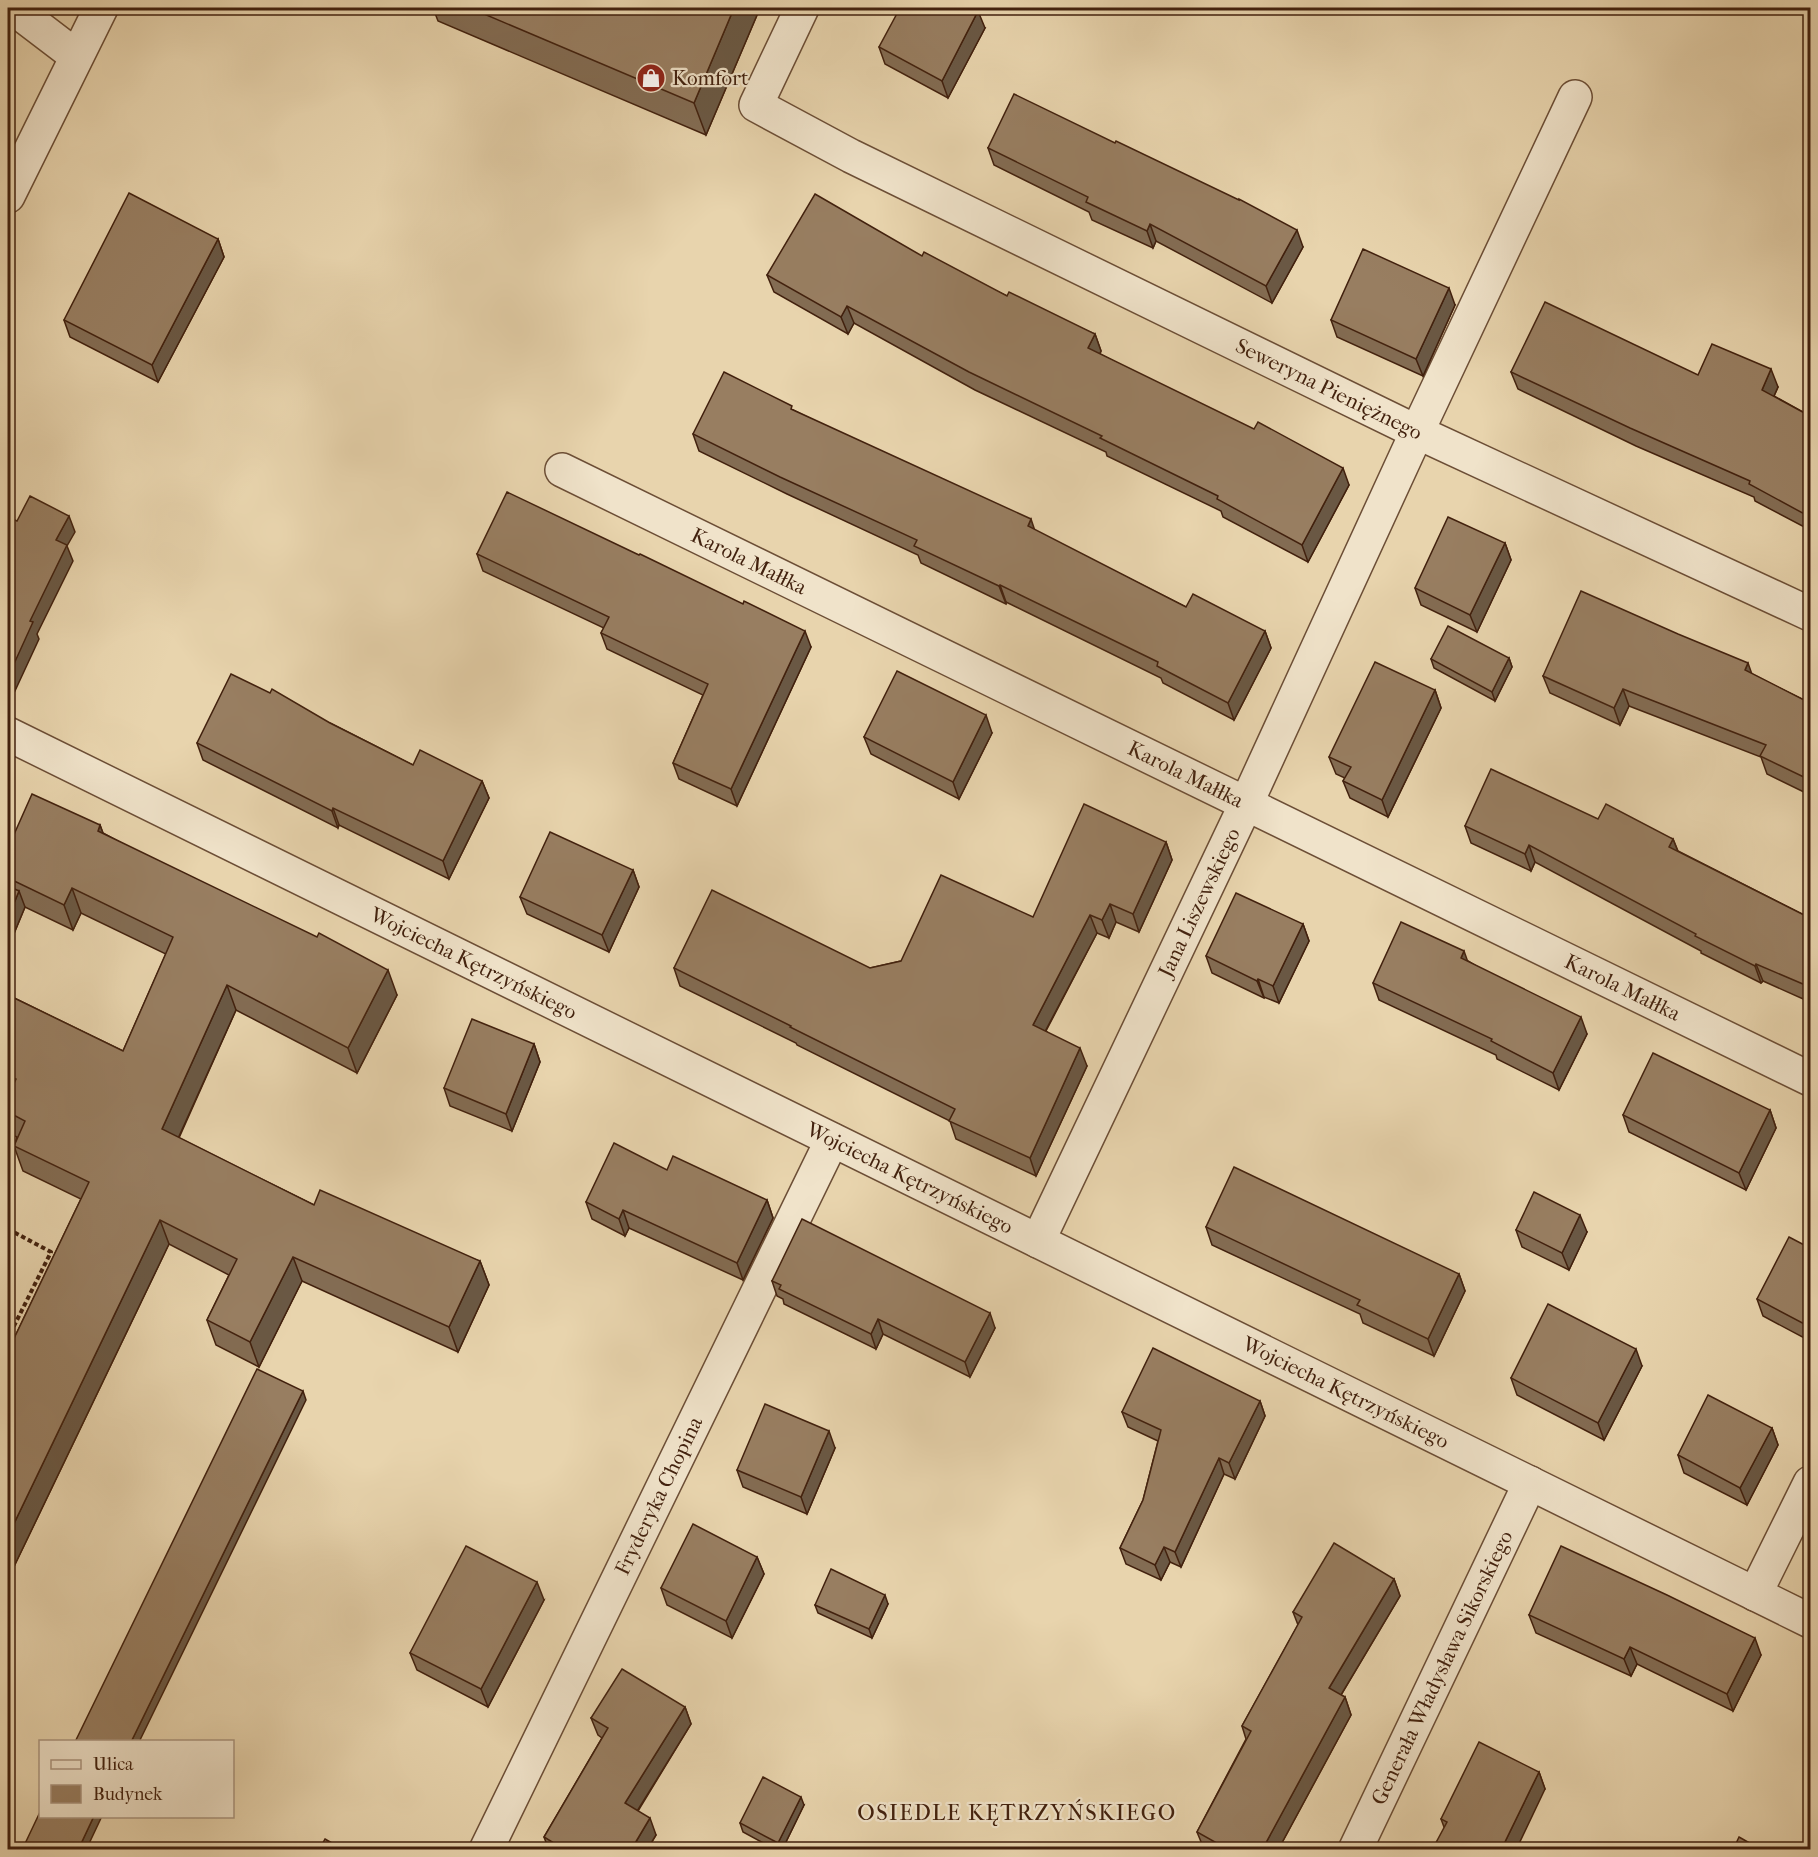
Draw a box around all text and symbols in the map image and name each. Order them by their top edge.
shop icon: Komfort [635,62,667,94]
place label: Komfort [672,66,749,90]
street label: Seweryna Pieniężnego [1232,333,1426,445]
street label: Karola Małłka [687,523,811,600]
street label: Karola Małłka [1124,736,1248,813]
street label: Jana Liszewskiego [1153,824,1245,983]
street label: Wojciecha Kętrzyńskiego [366,902,581,1024]
street label: Karola Małłka [1561,949,1684,1026]
street label: Wojciecha Kętrzyńskiego [802,1116,1017,1239]
street label: Wojciecha Kętrzyńskiego [1238,1331,1453,1453]
street label: Fryderyka Chopina [610,1412,707,1579]
street label: Generała Władysława Sikorskiego [1366,1527,1518,1809]
legend [39,1740,234,1818]
text: Ulica [93,1754,134,1775]
text: Budynek [93,1784,163,1805]
district label: OSIEDLE KĘTRZYŃSKIEGO [857,1799,1177,1826]

